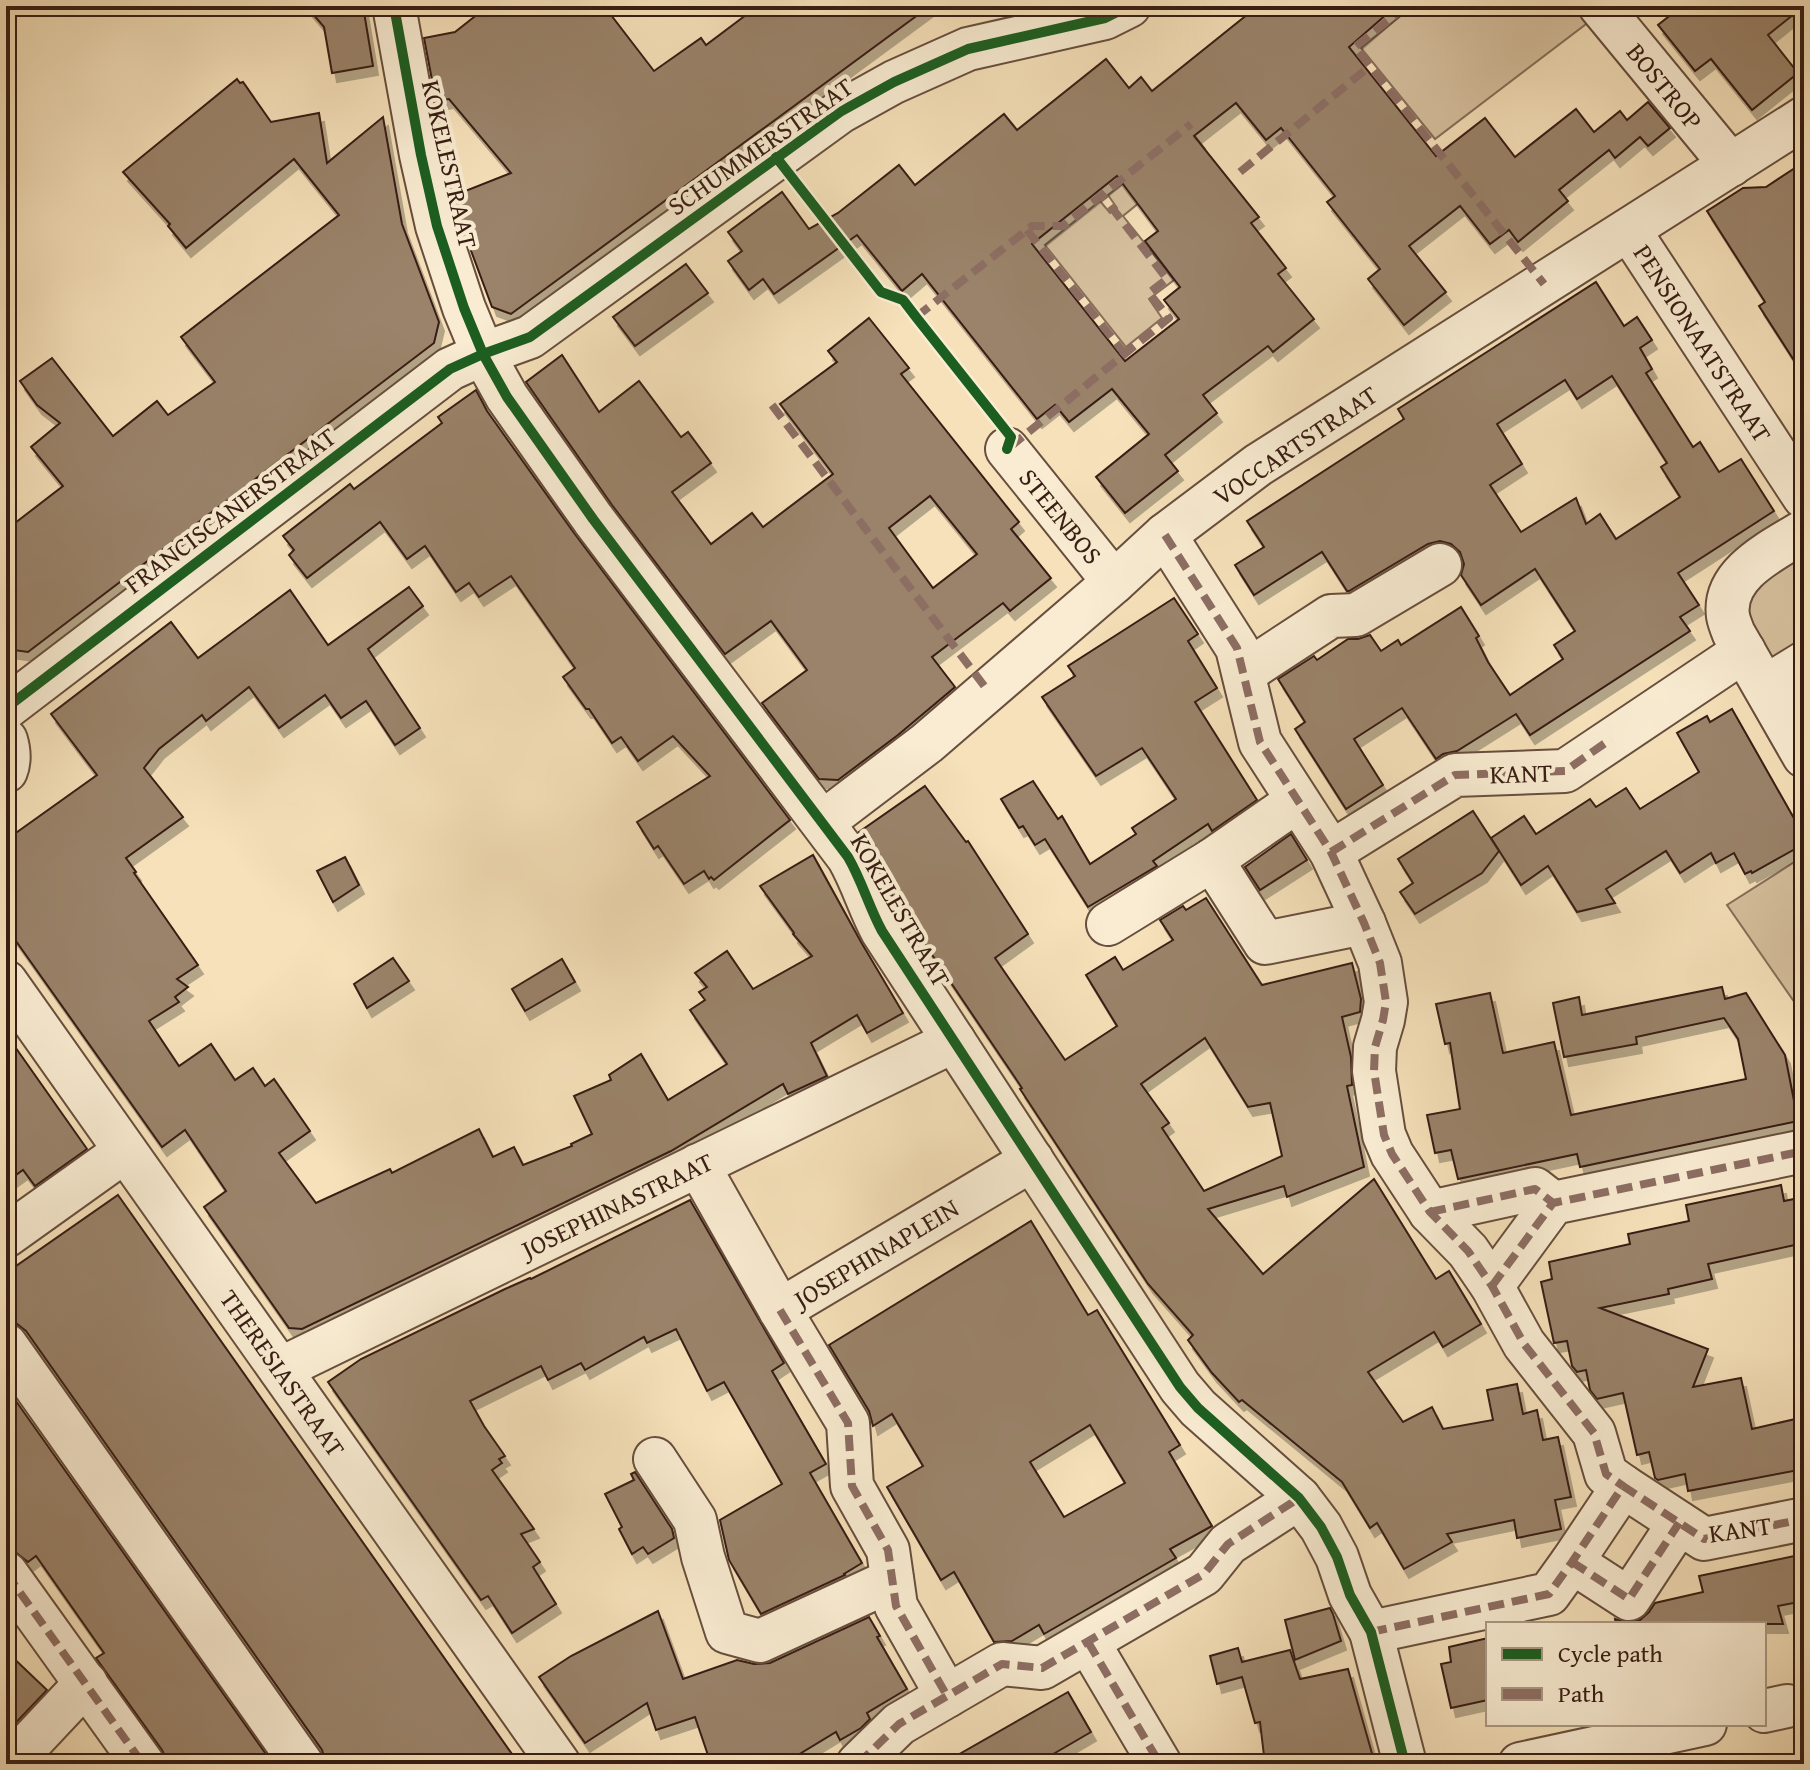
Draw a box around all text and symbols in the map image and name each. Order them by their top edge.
street label: BOSTROP [1618,34,1712,138]
street label: SCHUMMERSTRAAT [659,67,861,225]
street label: KOKELESTRAAT [412,76,488,253]
street label: PENSIONAATSTRAAT [1624,236,1782,450]
street label: VOCCARTSTRAAT [1205,375,1386,515]
street label: FRANCISCANERSTRAAT [116,417,345,603]
street label: STEENBOS [1010,460,1112,572]
street label: KANT [1489,752,1553,794]
street label: KOKELESTRAAT [841,826,961,995]
street label: JOSEPHINASTRAAT [512,1141,720,1270]
street label: JOSEPHINAPLEIN [783,1188,966,1319]
street label: THERESIASTRAAT [211,1281,356,1465]
street label: KANT [1706,1505,1774,1553]
legend [1486,1622,1766,1726]
text: Cycle path [1558,1636,1663,1671]
text: Path [1558,1676,1605,1711]

